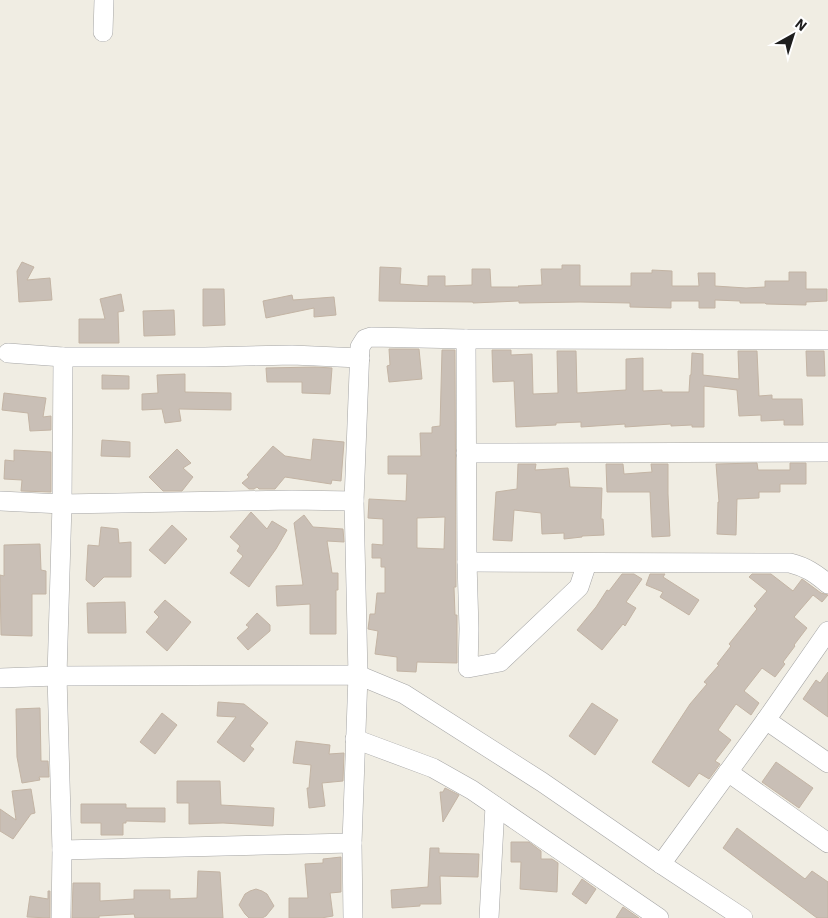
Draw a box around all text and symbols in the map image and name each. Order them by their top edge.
north arrow [768,10,818,60]
text: N [792,15,811,35]

